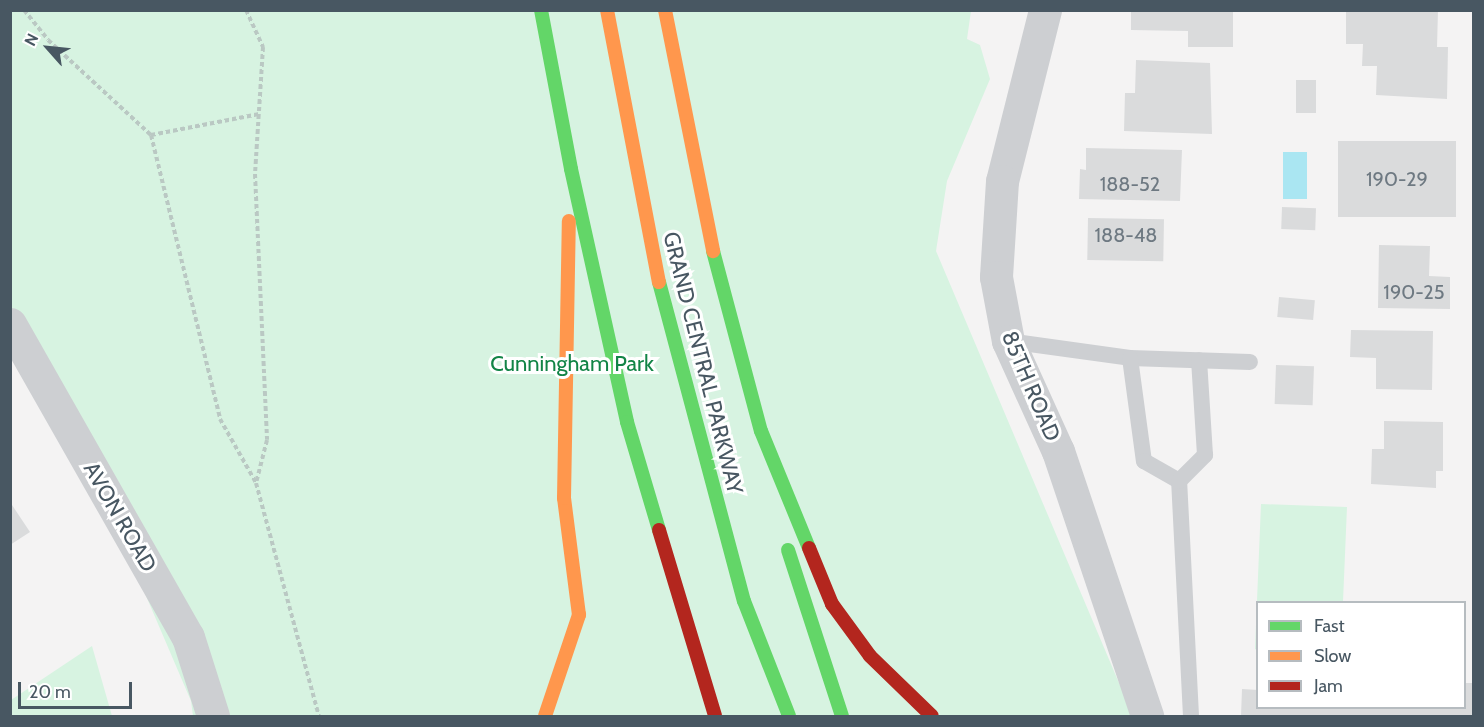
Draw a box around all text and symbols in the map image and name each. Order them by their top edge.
north arrow [18,18,78,78]
text: N [20,30,43,49]
house number: 190-29 [1366,167,1428,191]
house number: 188-52 [1100,172,1160,196]
house number: 188-48 [1095,223,1157,247]
street label: GRAND CENTRAL PARKWAY [658,229,748,497]
house number: 190-25 [1383,280,1445,304]
street label: 85TH ROAD [996,327,1066,445]
park label: Cunningham Park [490,351,654,377]
street label: AVON ROAD [78,457,162,577]
legend [1256,601,1466,709]
text: Fast [1314,615,1345,637]
text: Slow [1314,645,1351,667]
scale bar [21,670,135,708]
text: Jam [1314,675,1343,697]
text: 20 m [29,681,71,703]

